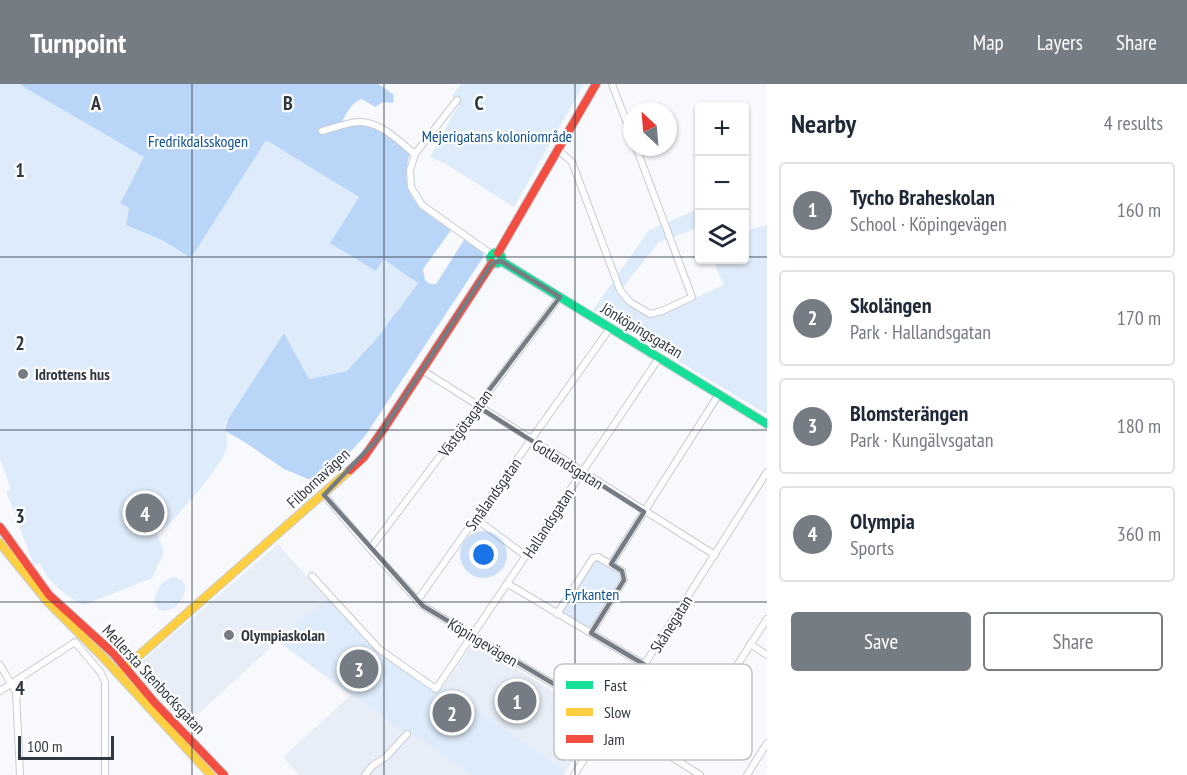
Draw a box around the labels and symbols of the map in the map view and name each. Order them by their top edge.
text: A [90,90,102,116]
text: B [283,90,293,116]
text: C [474,90,484,116]
north arrow [623,102,677,156]
park label: Mejerigatans koloniområde [422,126,572,146]
park label: Fredrikdalsskogen [148,131,248,151]
text: 1 [15,157,25,183]
street label: Jönköpingsgatan [597,297,686,362]
text: 2 [15,330,25,356]
place label: Idrottens hus [35,364,110,384]
marker: Idrottens hus [16,367,30,381]
street label: Västgötagatan [433,385,496,462]
street label: Gotlandsgatan [529,434,607,494]
street label: Filbornavägen [282,444,354,512]
street label: Smålandsgatan [461,454,525,534]
street label: Hallandsgatan [518,484,578,562]
pin: 4 [126,490,164,536]
text: 3 [15,503,25,529]
your location [469,540,498,569]
park label: Fyrkanten [565,584,619,604]
street label: Skånegatan [646,592,696,656]
street label: Köpingevägen [444,613,522,671]
street label: Mellersta Stenbocksgatan [98,620,210,738]
place label: Olympiaskolan [241,625,325,645]
marker: Olympiaskolan [222,628,236,642]
pin: 3 [340,646,378,692]
legend [554,664,752,760]
text: 4 [15,675,25,701]
text: Fast [604,675,627,695]
pin: 1 [498,678,536,724]
pin: 2 [432,690,472,736]
text: Slow [604,702,631,722]
text: Jam [603,729,625,749]
scale bar [18,733,114,760]

